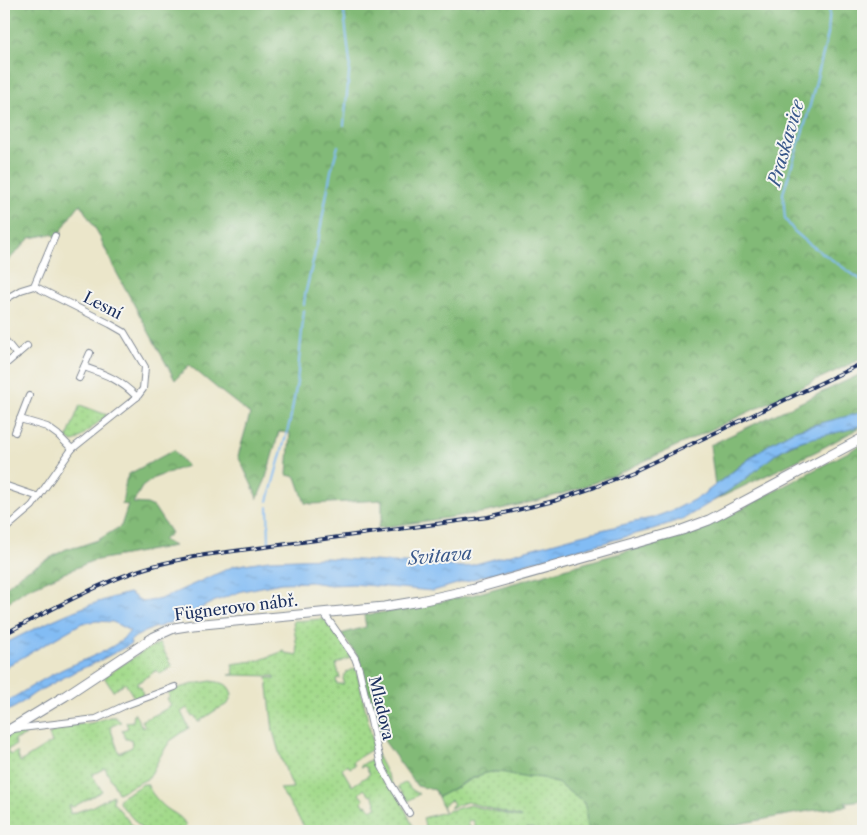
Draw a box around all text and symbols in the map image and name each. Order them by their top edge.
water label: Praskavice [763,96,809,191]
street label: Lesní [80,287,126,323]
water label: Svitava [406,542,473,570]
street label: Fügnerovo nábř. [173,590,299,624]
street label: Mladova [365,674,399,742]

